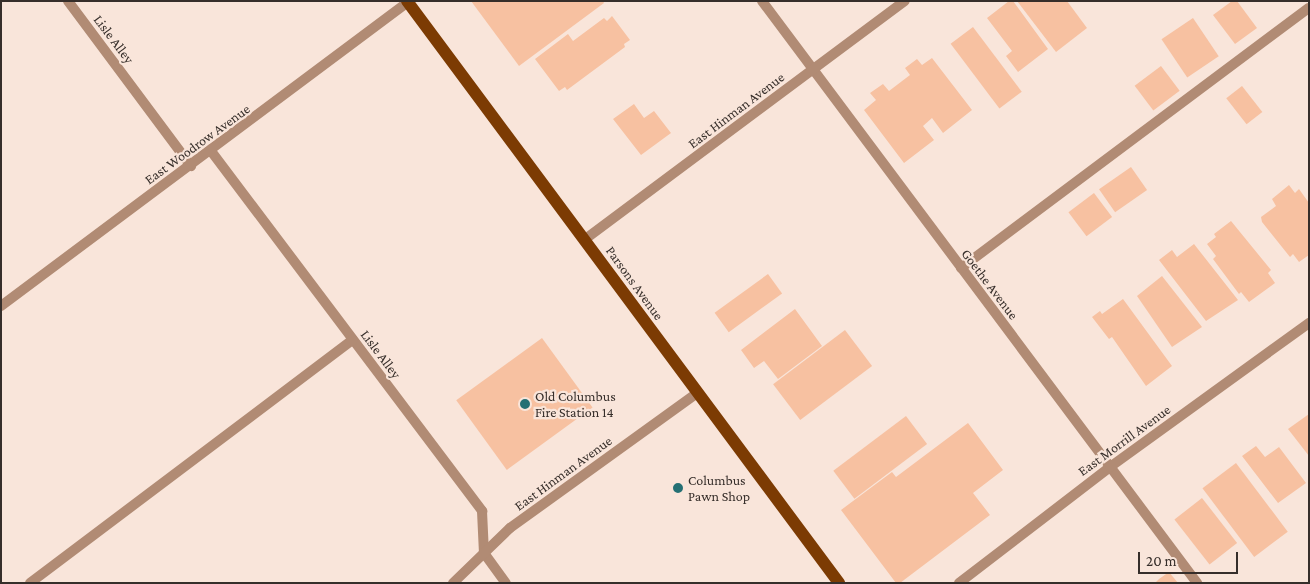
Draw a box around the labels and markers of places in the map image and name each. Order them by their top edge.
place label: Old Columbus Fire Station 14 [535,388,616,421]
marker: Old Columbus Fire Station 14 [519,398,531,410]
place label: Columbus Pawn Shop [688,472,750,504]
marker: Columbus Pawn Shop [672,482,684,494]

